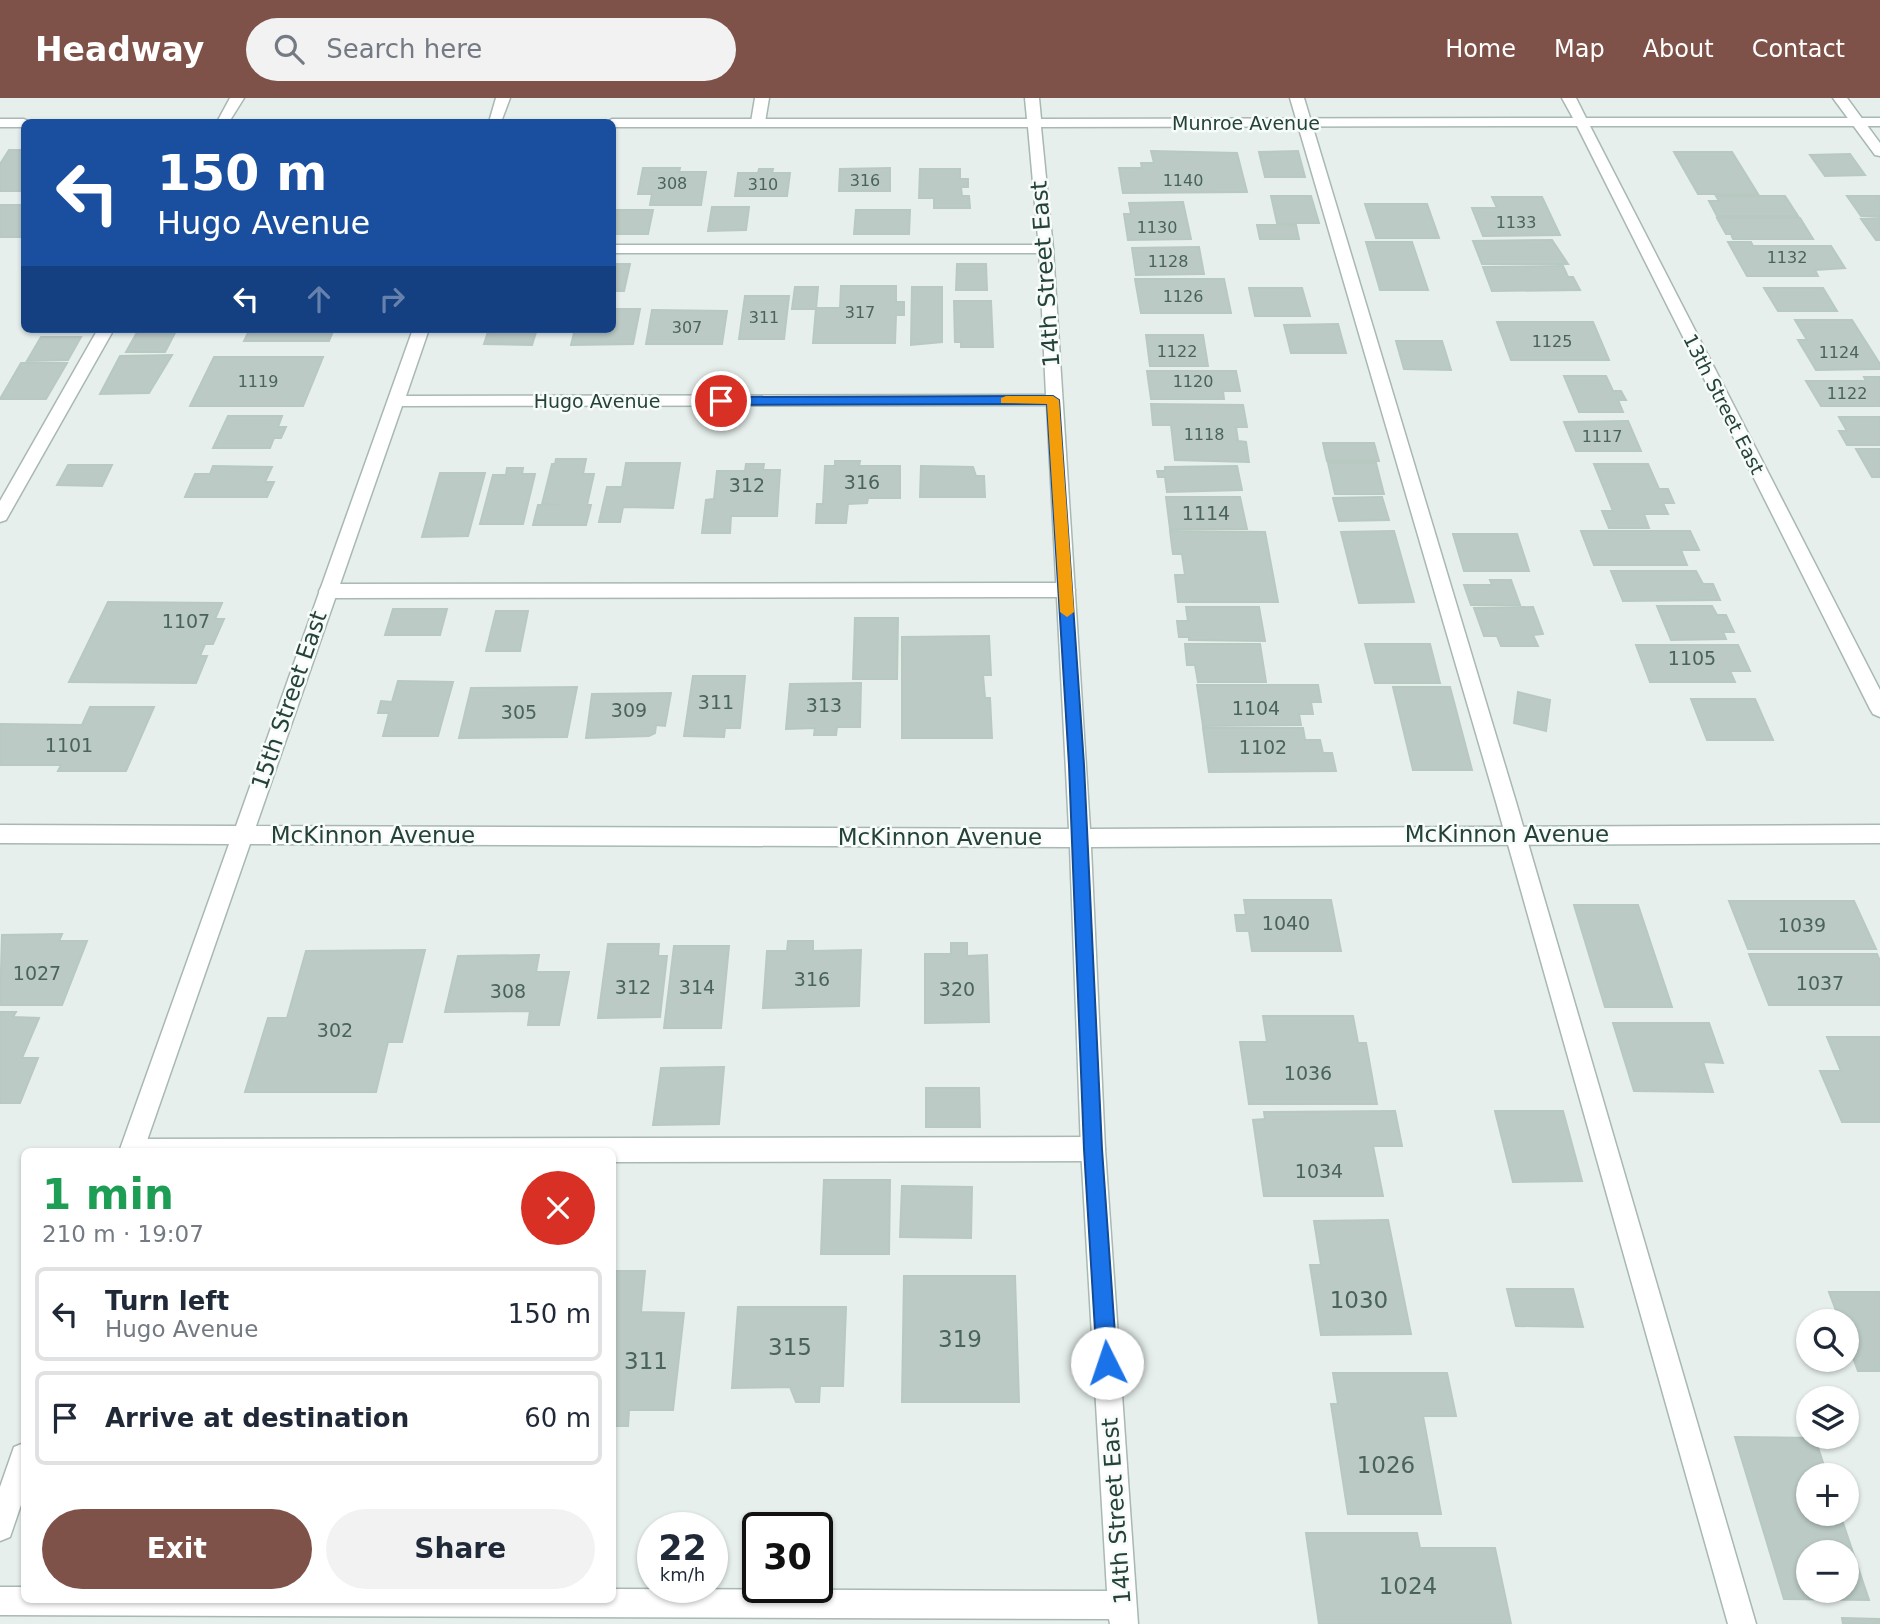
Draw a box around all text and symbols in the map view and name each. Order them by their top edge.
search box [246,18,736,81]
text: Headway [35,30,204,69]
icon: search [270,30,308,68]
text: Search here [326,34,482,64]
text: Home [1445,35,1516,63]
text: Map [1554,35,1605,63]
text: About [1643,35,1714,63]
text: Contact [1752,35,1845,63]
street label: Munroe Avenue [1172,112,1320,134]
text: 150 m [157,145,327,202]
icon: left [42,147,133,238]
house number: 316 [850,171,880,190]
house number: 1140 [1163,171,1203,190]
house number: 308 [657,174,687,193]
house number: 310 [748,175,778,194]
street label: 14th Street East [1026,180,1064,368]
text: Hugo Avenue [157,204,370,242]
house number: 1133 [1496,213,1536,232]
house number: 1130 [1137,218,1177,237]
house number: 1132 [1767,248,1807,267]
house number: 1128 [1148,252,1188,271]
icon: left [227,280,265,318]
icon: ahead [300,280,338,318]
icon: right [373,280,411,318]
house number: 1126 [1163,287,1203,306]
house number: 317 [845,303,875,322]
house number: 311 [749,308,779,327]
house number: 307 [672,318,702,337]
street label: 13th Street East [1679,330,1769,478]
house number: 1125 [1532,332,1572,351]
house number: 1122 [1157,342,1197,361]
house number: 1124 [1819,343,1859,362]
pin [691,371,751,431]
house number: 1119 [238,372,278,391]
house number: 1120 [1173,372,1213,391]
icon: arrive [702,382,740,420]
house number: 1122 [1827,384,1867,403]
street label: Hugo Avenue [534,390,660,412]
house number: 1118 [1184,425,1224,444]
house number: 1117 [1582,427,1622,446]
house number: 316 [844,471,880,493]
house number: 312 [729,474,765,496]
house number: 1114 [1182,502,1230,524]
street label: 15th Street East [246,607,332,793]
house number: 1107 [162,610,210,632]
house number: 1105 [1668,647,1716,669]
house number: 311 [698,691,734,713]
house number: 313 [806,694,842,716]
house number: 1104 [1232,697,1280,719]
house number: 309 [611,699,647,721]
house number: 305 [501,701,537,723]
house number: 1101 [45,734,93,756]
house number: 1102 [1239,736,1287,758]
street label: McKinnon Avenue [1405,821,1609,847]
street label: McKinnon Avenue [271,822,475,848]
street label: McKinnon Avenue [838,824,1042,850]
house number: 1040 [1262,912,1310,934]
house number: 1039 [1778,914,1826,936]
house number: 1027 [13,962,61,984]
house number: 316 [794,968,830,990]
house number: 1037 [1796,972,1844,994]
house number: 312 [615,976,651,998]
house number: 314 [679,976,715,998]
house number: 320 [939,978,975,1000]
house number: 308 [490,980,526,1002]
house number: 302 [317,1019,353,1041]
house number: 1036 [1284,1062,1332,1084]
house number: 1034 [1295,1160,1343,1182]
text: 1 min [42,1170,174,1219]
button: close [521,1171,595,1245]
text: 210 m · 19:07 [42,1221,204,1247]
text: Turn left [105,1286,229,1316]
house number: 1030 [1330,1287,1388,1313]
icon: left [46,1295,84,1333]
text: 150 m [508,1299,591,1329]
map controls [1796,1309,1859,1603]
button: search [1796,1309,1859,1372]
text: Hugo Avenue [105,1316,258,1342]
house number: 319 [938,1326,982,1352]
position arrow [1070,1326,1144,1400]
house number: 315 [768,1334,812,1360]
house number: 311 [624,1348,668,1374]
button: layers [1796,1386,1859,1449]
icon: arrive [46,1399,84,1437]
text: Arrive at destination [105,1403,409,1433]
text: 60 m [524,1403,591,1433]
street label: 14th Street East [1097,1417,1135,1605]
house number: 1026 [1357,1452,1415,1478]
button: + [1796,1463,1859,1526]
button: Exit [42,1509,312,1589]
button: Share [326,1509,595,1589]
speed limit sign: 30 [742,1512,833,1603]
text: 22 [658,1528,707,1568]
button: − [1796,1540,1859,1603]
text: km/h [660,1564,705,1585]
house number: 1024 [1379,1573,1437,1599]

